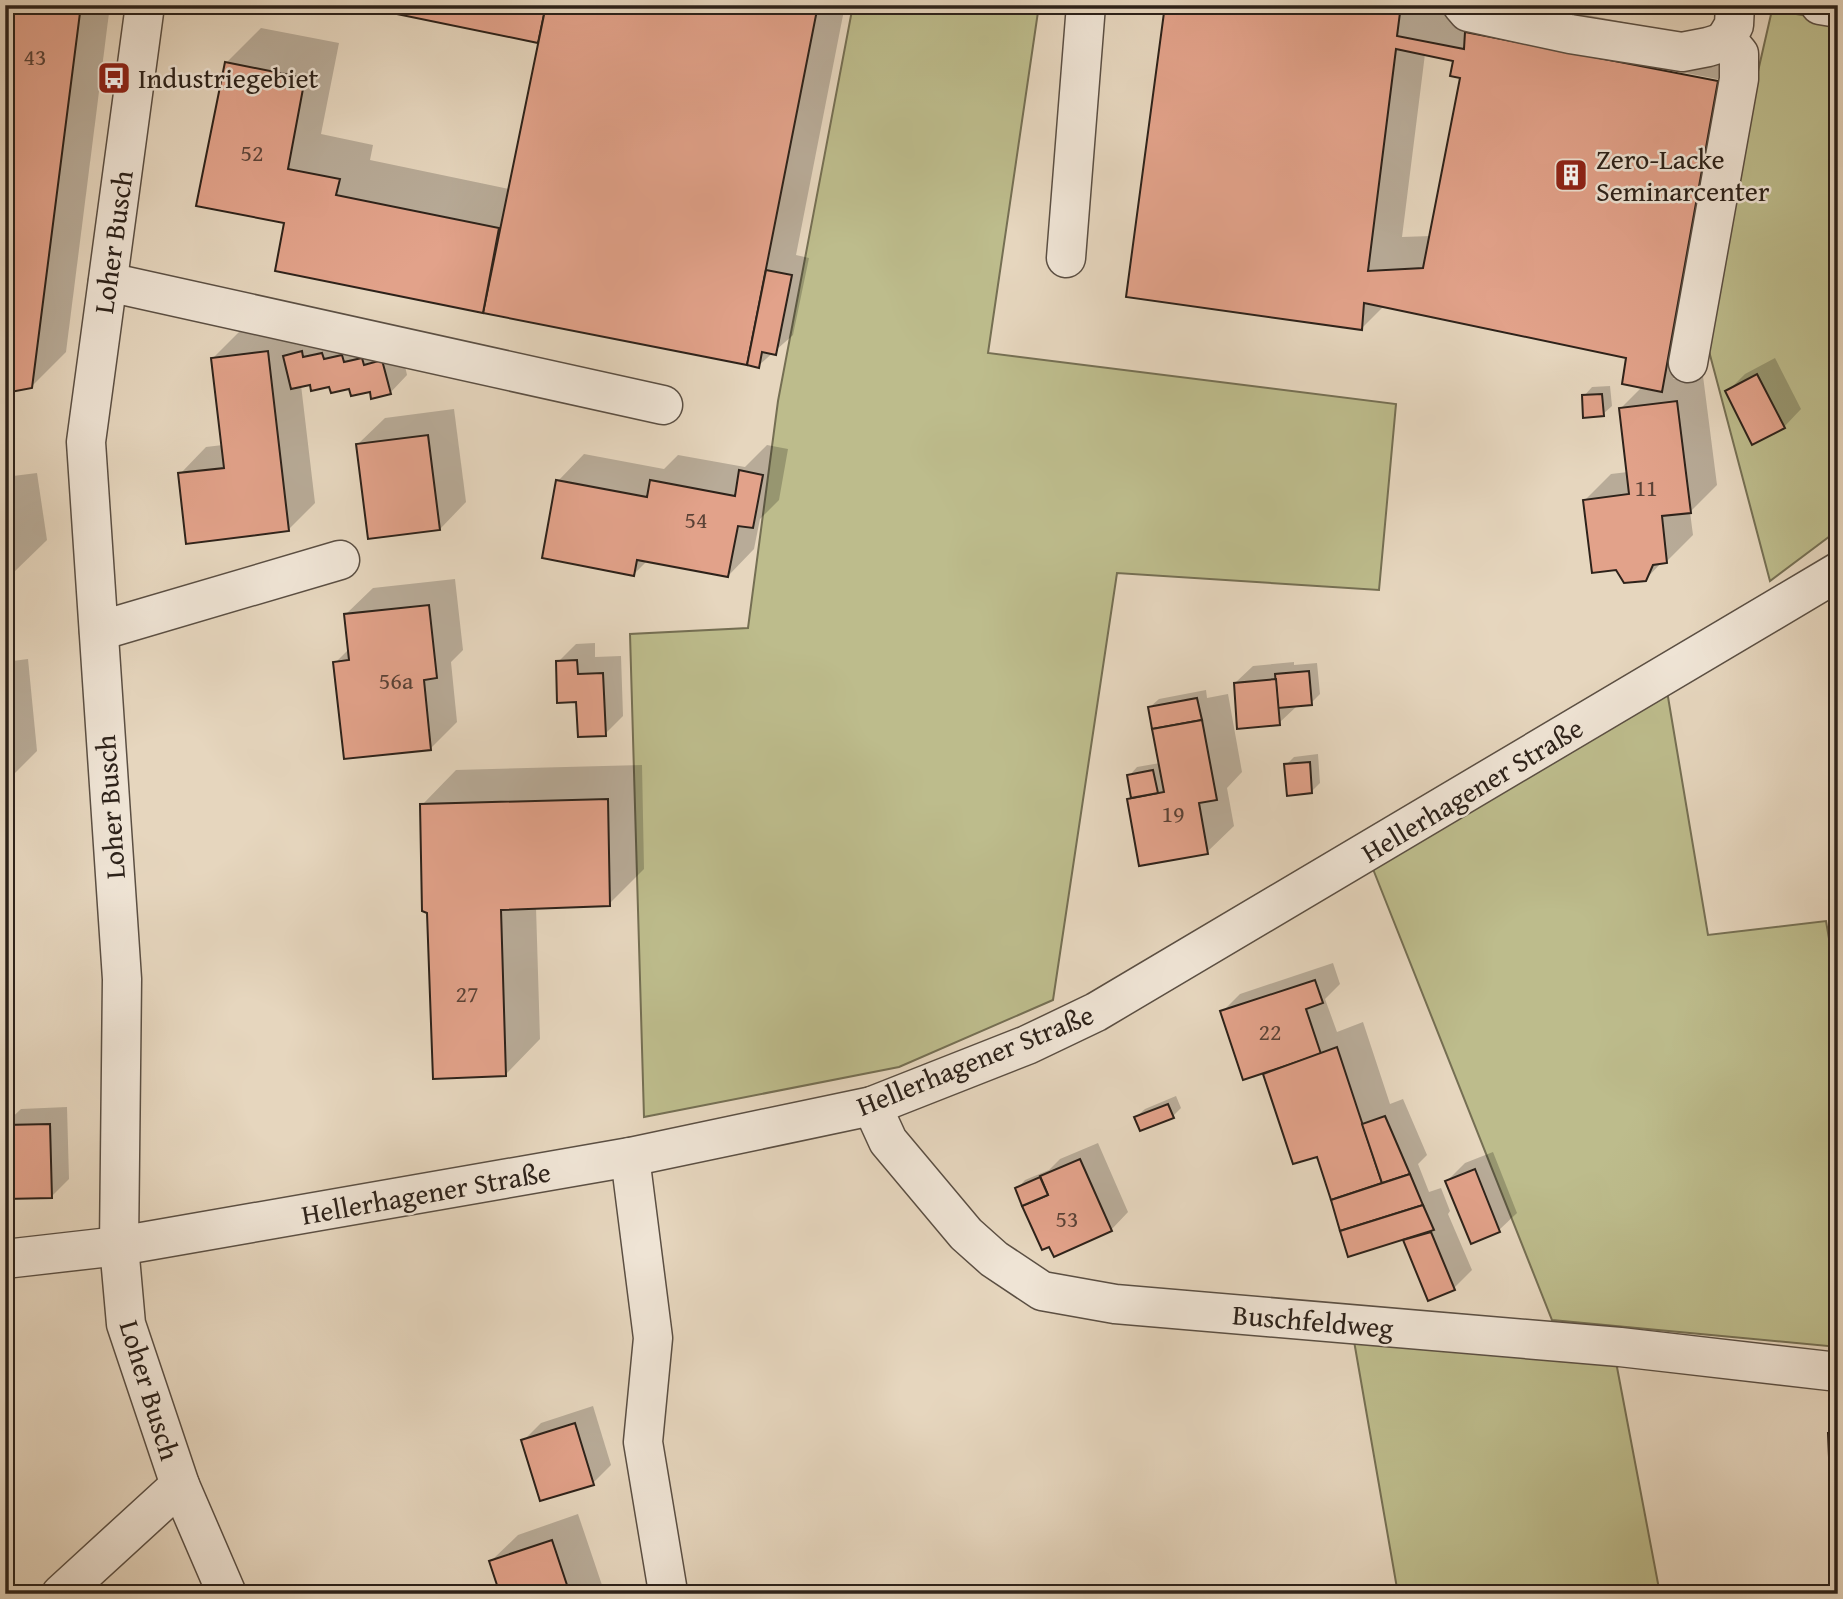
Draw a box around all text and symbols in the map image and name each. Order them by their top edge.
house number: 43 [23,39,47,74]
place label: Industriegebiet [138,57,319,98]
bus stop icon: Industriegebiet [95,59,133,97]
house number: 52 [240,135,264,170]
place label: Zero-Lacke Seminarcenter [1596,138,1770,211]
building icon: Zero-Lacke Seminarcenter [1552,156,1590,194]
street label: Loher Busch [82,167,143,316]
house number: 11 [1634,470,1658,505]
house number: 54 [684,502,708,537]
house number: 56a [379,663,414,698]
street label: Hellerhagener Straße [1353,707,1590,872]
street label: Loher Busch [84,733,135,880]
house number: 19 [1161,796,1185,831]
house number: 27 [455,976,479,1011]
street label: Hellerhagener Straße [850,993,1099,1126]
house number: 22 [1258,1014,1282,1049]
street label: Hellerhagener Straße [298,1150,554,1235]
house number: 53 [1055,1201,1079,1236]
street label: Buschfeldweg [1231,1293,1395,1348]
street label: Loher Busch [110,1315,191,1465]

